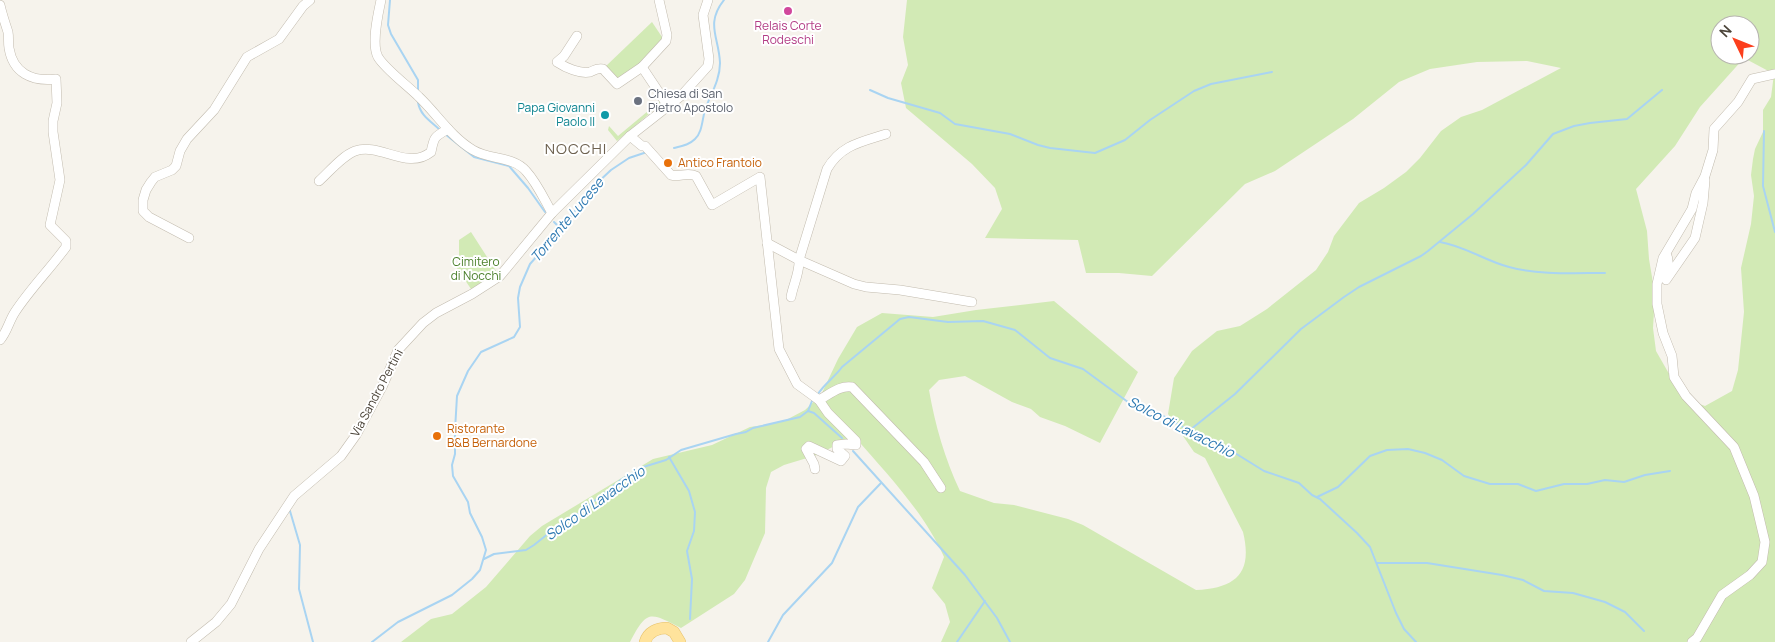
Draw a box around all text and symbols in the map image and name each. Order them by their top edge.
marker: Relais Corte Rodeschi [782,5,794,17]
north arrow [1710,15,1760,65]
place label: Relais Corte Rodeschi [754,17,822,48]
text: N [1715,21,1736,41]
place label: Chiesa di San Pietro Apostolo [648,85,733,116]
marker: Chiesa di San Pietro Apostolo [632,95,644,107]
place label: Papa Giovanni Paolo II [518,99,595,130]
marker: Papa Giovanni Paolo II [599,109,611,121]
district label: NOCCHI [545,138,607,159]
place label: Antico Frantoio [678,154,762,171]
marker: Antico Frantoio [662,157,674,169]
water label: Torrente Lucese [526,173,608,266]
park label: Cimitero di Nocchi [451,253,501,284]
street label: Via Sandro Pertini [346,346,407,440]
water label: Solco di Lavacchio [1125,391,1238,462]
place label: Ristorante B&B Bernardone [447,420,537,451]
marker: Ristorante B&B Bernardone [431,430,443,442]
water label: Solco di Lavacchio [541,461,649,544]

